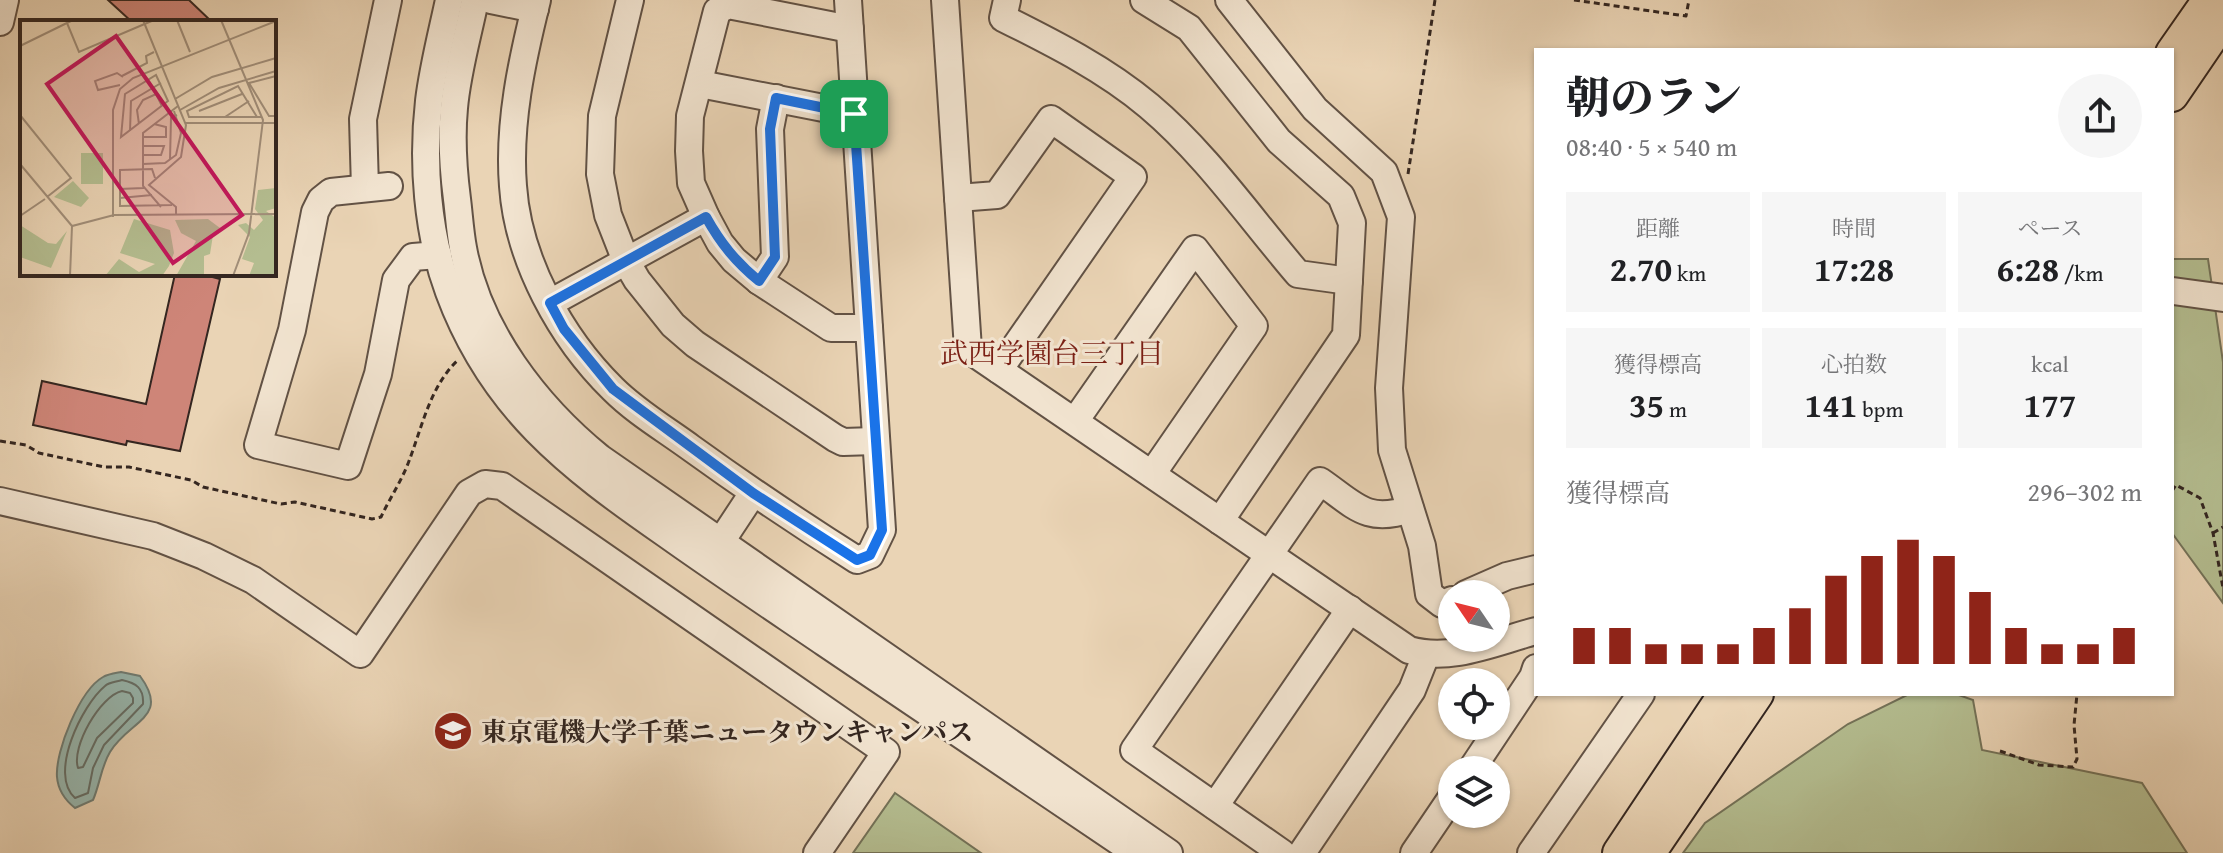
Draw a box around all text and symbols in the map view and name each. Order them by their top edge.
inset map [20,20,276,276]
text: 朝のラン [1566,65,1742,129]
button: share [2058,74,2142,158]
pin [820,80,888,148]
icon: arrive [832,92,876,136]
text: 08:40 · 5 × 540 m [1566,127,1737,166]
text: 距離 [1636,212,1680,244]
text: 時間 [1832,212,1876,244]
text: ペース [2018,212,2082,244]
text: 2.70 [1610,244,1672,293]
text: 17:28 [1814,244,1894,293]
text: 6:28 [1997,244,2059,293]
text: km [1672,257,1706,289]
text: /km [2059,257,2103,289]
district label: 武西学園台三丁目 [940,332,1164,373]
text: 獲得標高 [1614,348,1702,380]
text: 心拍数 [1821,348,1887,380]
text: kcal [2031,348,2069,380]
text: 35 [1629,380,1664,429]
text: 141 [1805,380,1857,429]
text: 177 [2024,380,2076,429]
text: m [1664,393,1687,425]
text: bpm [1857,393,1903,425]
text: 296–302 m [2028,472,2142,511]
text: 獲得標高 [1566,473,1670,512]
north arrow [1438,580,1510,652]
map controls [1438,580,1510,828]
button: locate [1438,668,1510,740]
school or university icon: 東京電機大学千葉ニュータウンキャンパス [432,710,474,752]
place label: 東京電機大学千葉ニュータウンキャンパス [481,712,973,751]
button: layers [1438,756,1510,828]

